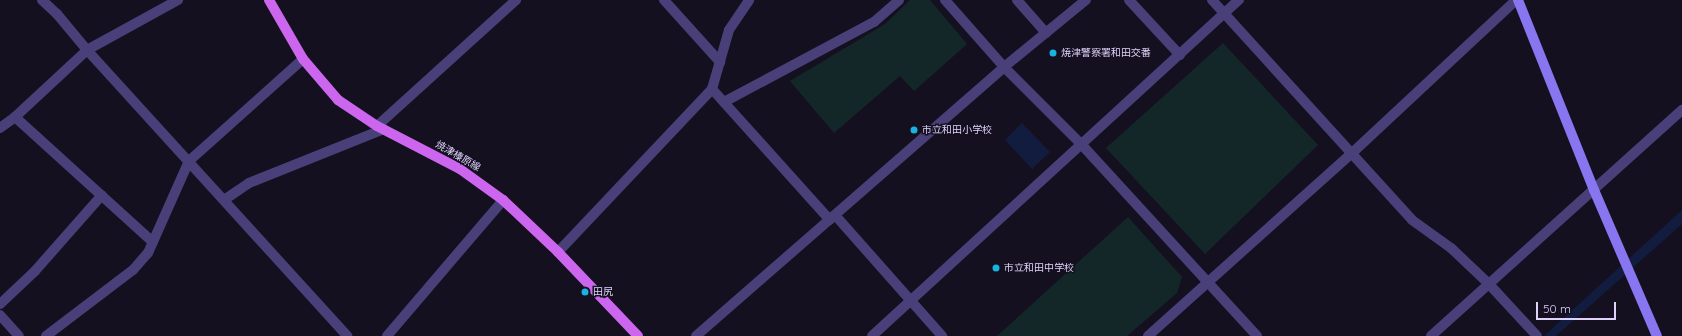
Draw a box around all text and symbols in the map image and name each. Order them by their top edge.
place label: 焼津警察署和田交番 [1061,47,1151,59]
marker: 焼津警察署和田交番 [1048,48,1058,58]
place label: 市立和田小学校 [922,124,992,136]
marker: 市立和田小学校 [909,125,919,135]
street label: 焼津榛原線 [433,138,483,174]
place label: 市立和田中学校 [1004,262,1074,274]
marker: 市立和田中学校 [991,263,1001,273]
place label: 田尻 [593,286,613,298]
marker: 田尻 [580,287,590,297]
scale bar [1538,294,1618,320]
text: 50 m [1543,301,1571,316]

